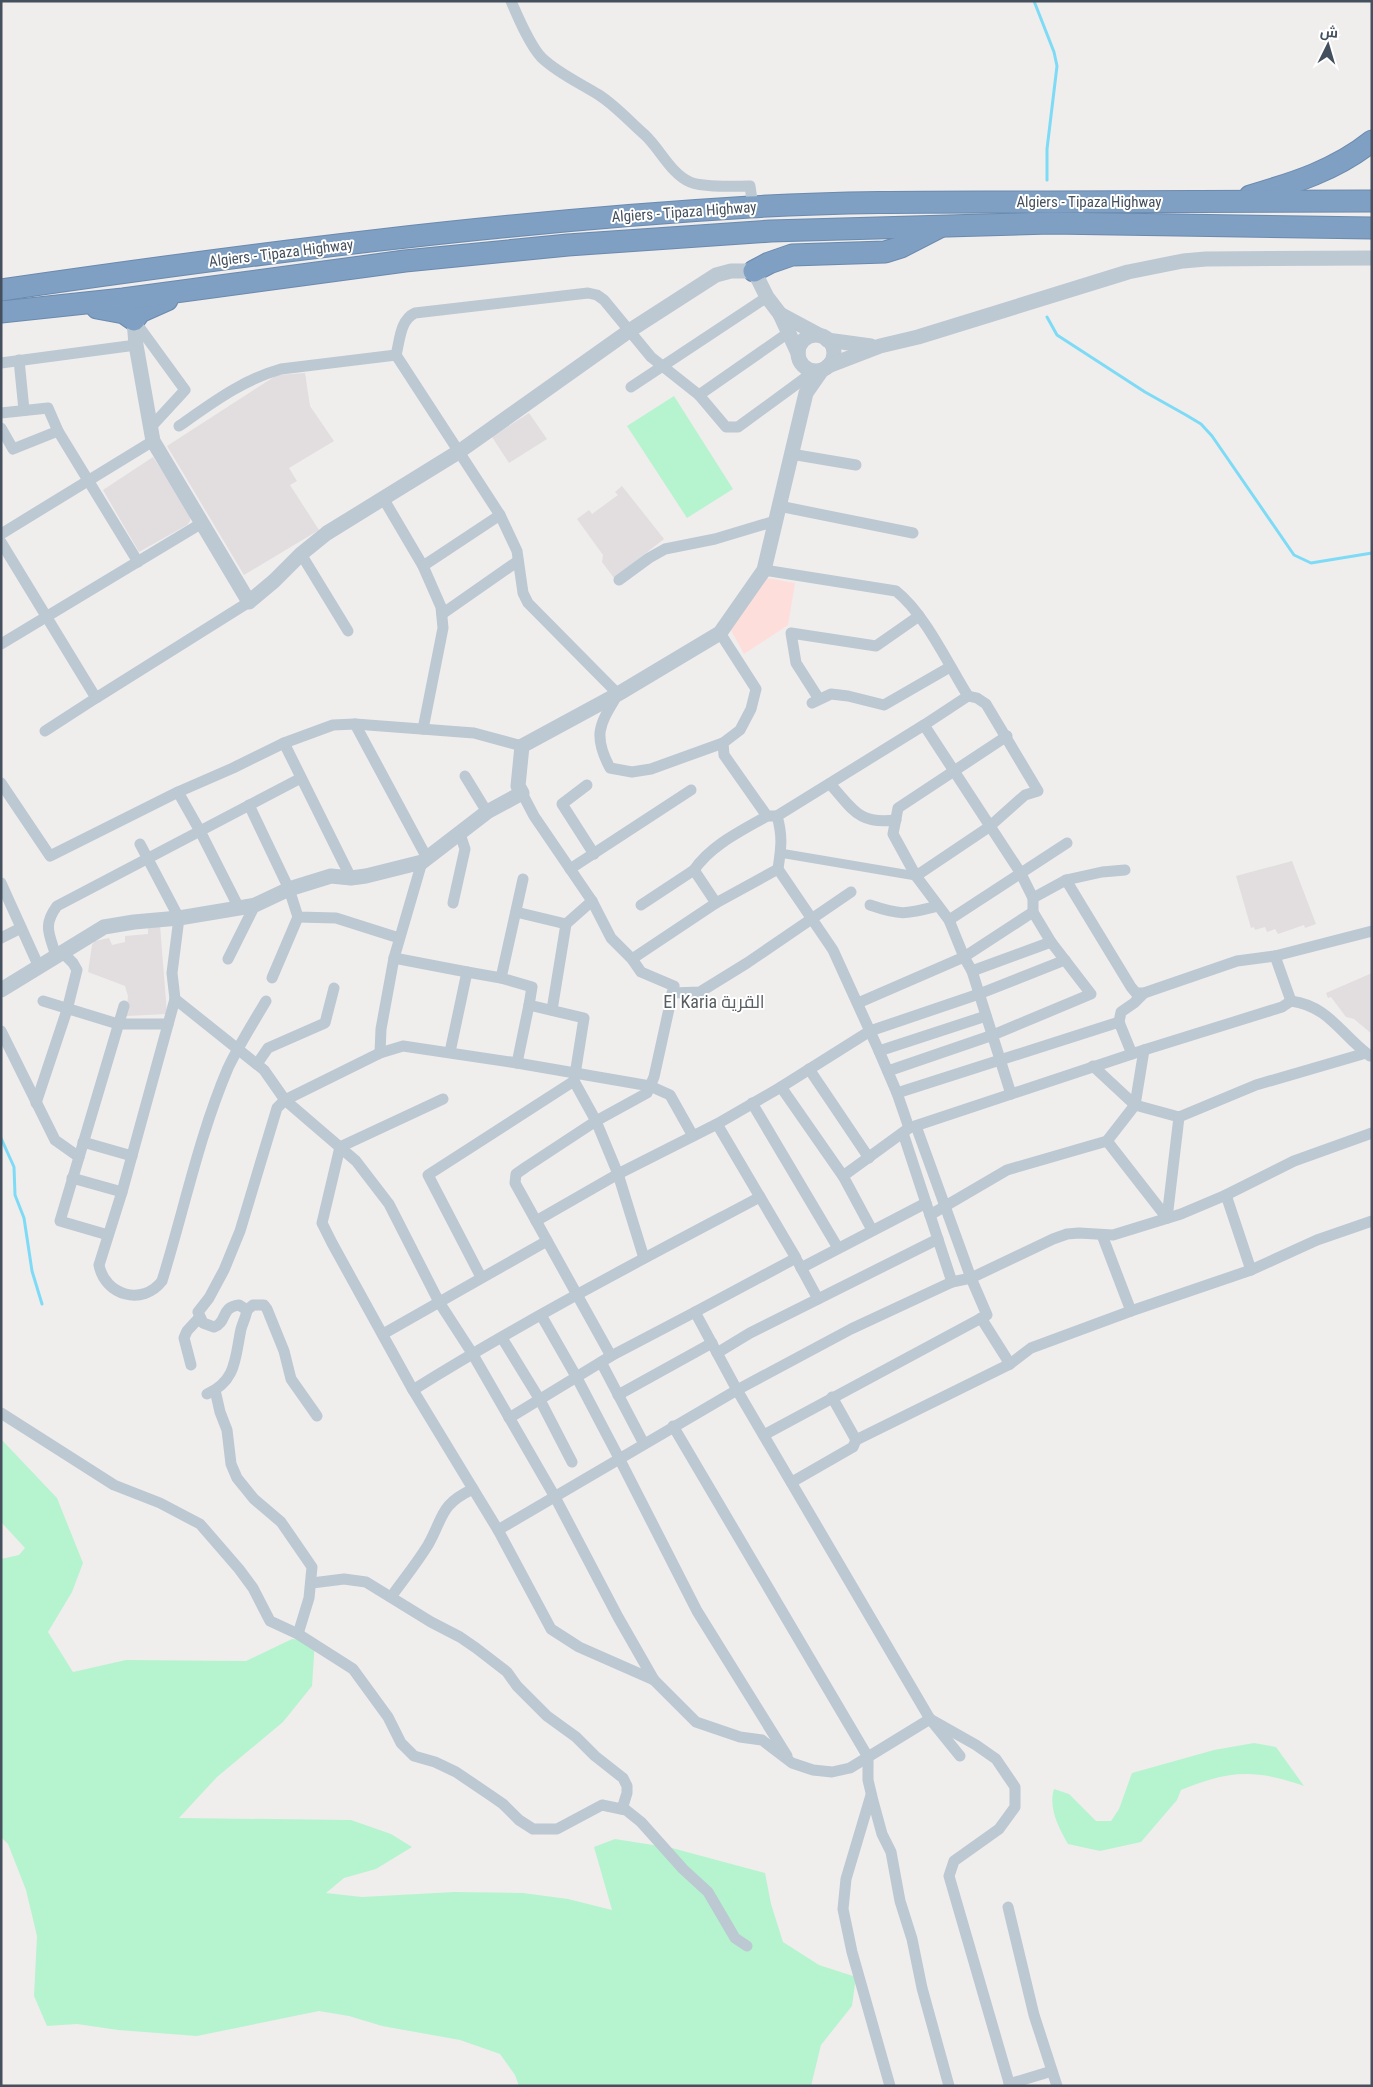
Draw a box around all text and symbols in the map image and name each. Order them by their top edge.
north arrow [1303,20,1353,70]
text: ش [1319,23,1339,42]
street label: Algiers - Tipaza Highway [1016,193,1162,211]
street label: Algiers - Tipaza Highway [611,198,757,226]
street label: Algiers - Tipaza Highway [208,235,354,271]
district label: El Karia القرية [663,991,765,1013]

